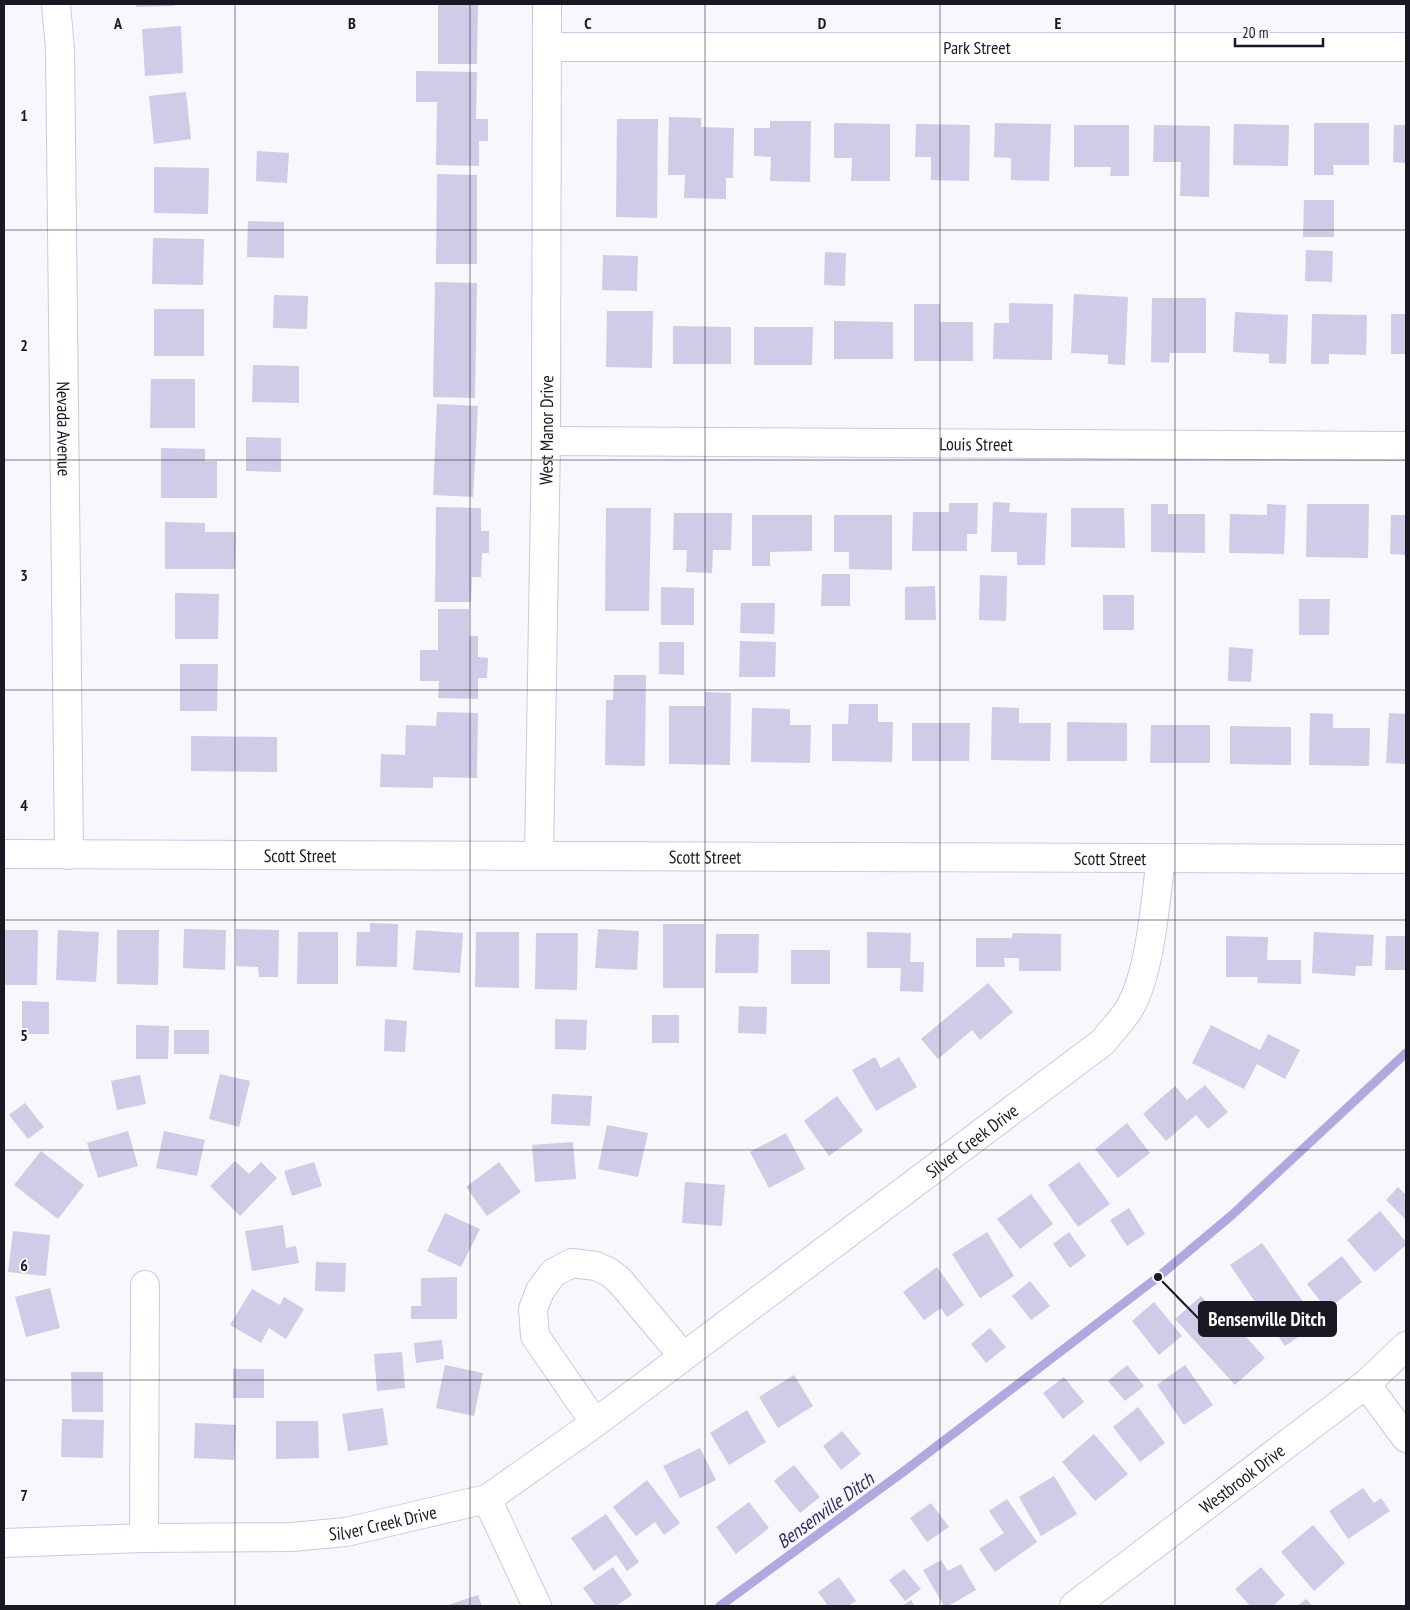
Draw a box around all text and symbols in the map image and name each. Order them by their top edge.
text: A [113,13,123,33]
text: B [348,13,356,33]
text: C [584,13,592,33]
text: D [818,13,827,33]
text: E [1055,13,1062,33]
scale bar [1235,15,1322,47]
text: 20 m [1242,23,1268,42]
street label: Park Street [943,36,1011,59]
text: 1 [20,105,28,125]
text: 2 [20,335,28,355]
street label: West Manor Drive [534,375,558,485]
street label: Nevada Avenue [52,381,76,476]
street label: Louis Street [939,432,1013,455]
text: 3 [20,565,28,585]
text: 4 [20,795,28,815]
street label: Scott Street [264,843,336,867]
street label: Scott Street [669,845,741,868]
street label: Scott Street [1074,846,1146,870]
text: 5 [20,1025,28,1045]
street label: Silver Creek Drive [921,1098,1022,1183]
text: 6 [20,1255,28,1275]
callout: Bensenville Ditch [1199,1302,1336,1336]
text: Bensenville Ditch [1208,1307,1326,1331]
street label: Westbrook Drive [1195,1438,1289,1518]
water label: Bensenville Ditch [772,1466,880,1553]
text: 7 [20,1485,28,1505]
street label: Silver Creek Drive [328,1500,439,1545]

